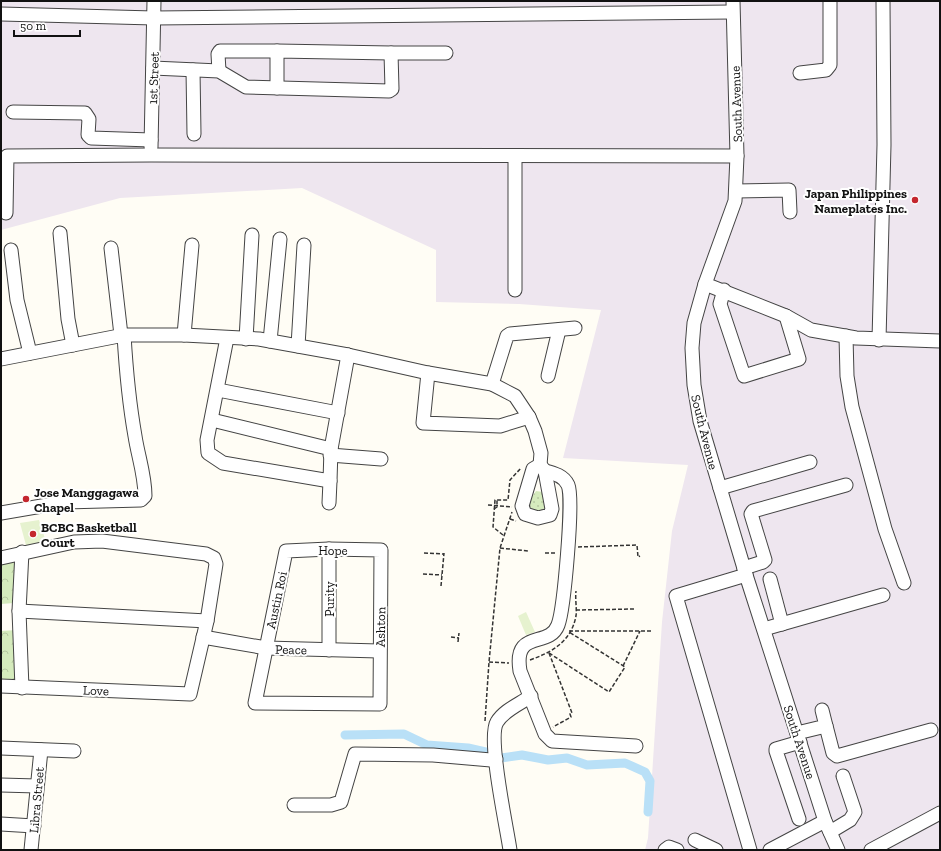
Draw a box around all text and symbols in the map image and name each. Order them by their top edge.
scale bar [14,12,80,38]
text: 50 m [20,19,47,33]
street label: 1st Street [145,51,162,105]
street label: South Avenue [728,65,745,143]
place label: Japan Philippines Nameplates Inc. [805,186,907,216]
marker: Japan Philippines Nameplates Inc. [910,195,920,205]
street label: South Avenue [688,393,721,471]
place label: Jose Manggagawa Chapel [34,485,139,515]
marker: Jose Manggagawa Chapel [21,494,31,504]
place label: BCBC Basketball Court [41,520,137,550]
marker: BCBC Basketball Court [28,529,38,539]
street label: Hope [318,543,348,558]
street label: Austin Roi [263,570,290,630]
street label: Purity [322,581,337,617]
street label: Ashton [373,606,388,647]
street label: Peace [275,642,307,657]
street label: Love [83,683,109,698]
street label: South Avenue [781,703,818,781]
street label: Libra Street [26,766,47,834]

